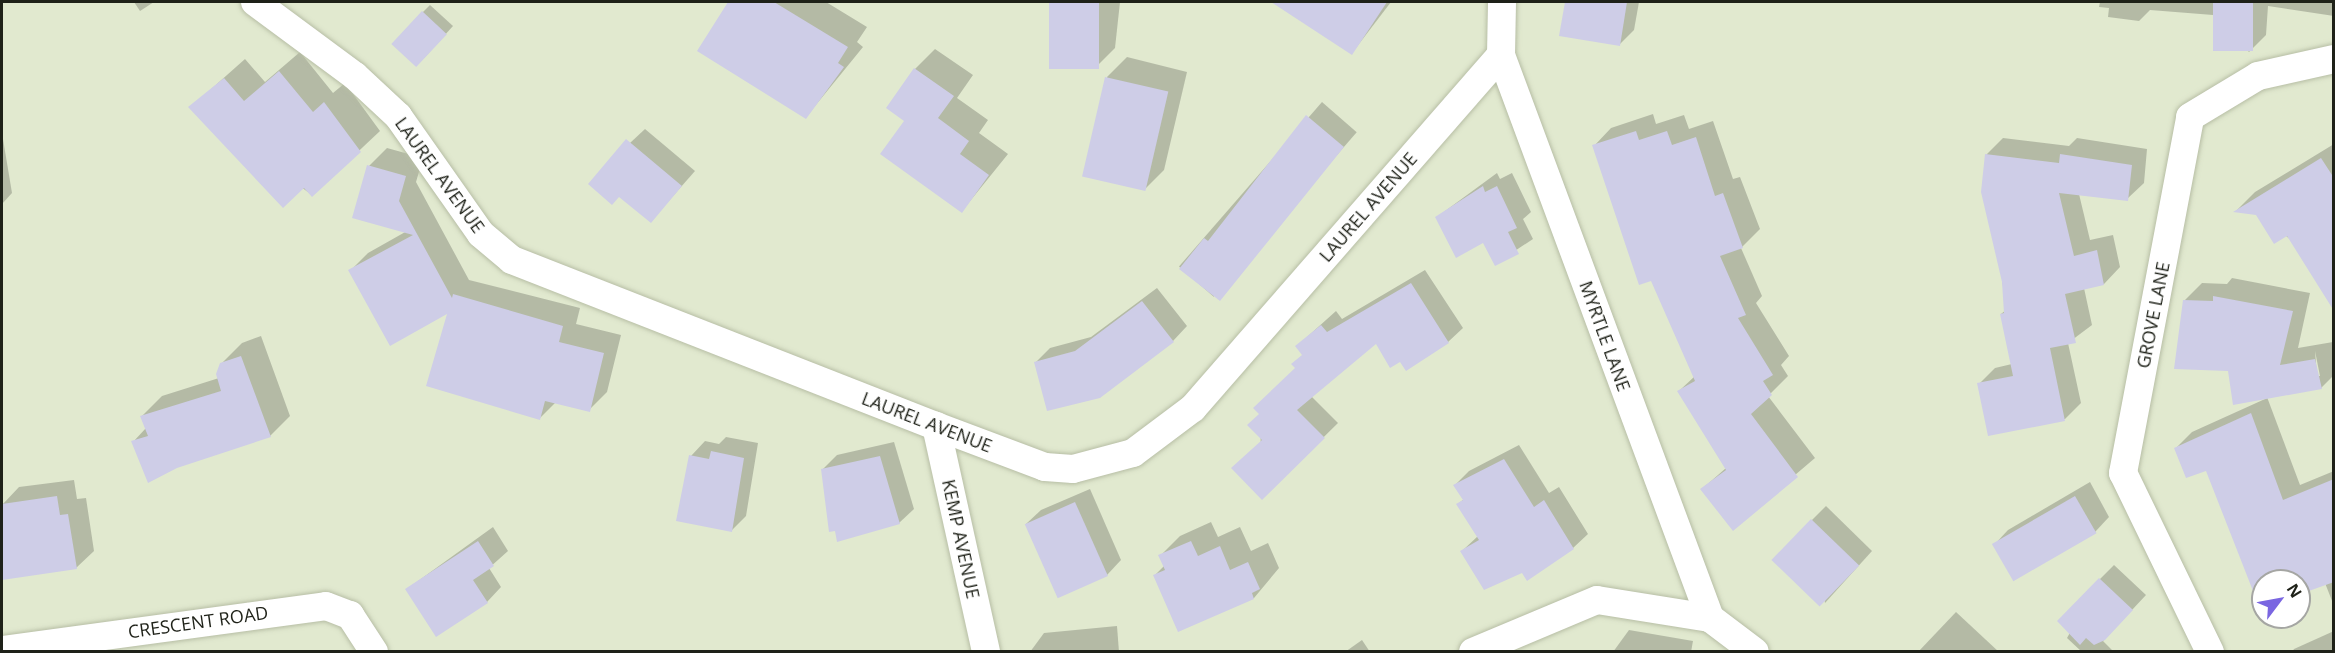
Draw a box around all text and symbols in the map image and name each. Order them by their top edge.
street label: LAUREL AVENUE [391,113,489,237]
street label: LAUREL AVENUE [1315,148,1421,266]
street label: GROVE LANE [2132,260,2174,370]
street label: MYRTLE LANE [1575,278,1635,394]
street label: LAUREL AVENUE [859,387,995,457]
street label: KEMP AVENUE [938,477,984,601]
north arrow [2251,569,2311,629]
text: N [2282,579,2307,602]
street label: CRESCENT ROAD [127,601,269,643]

